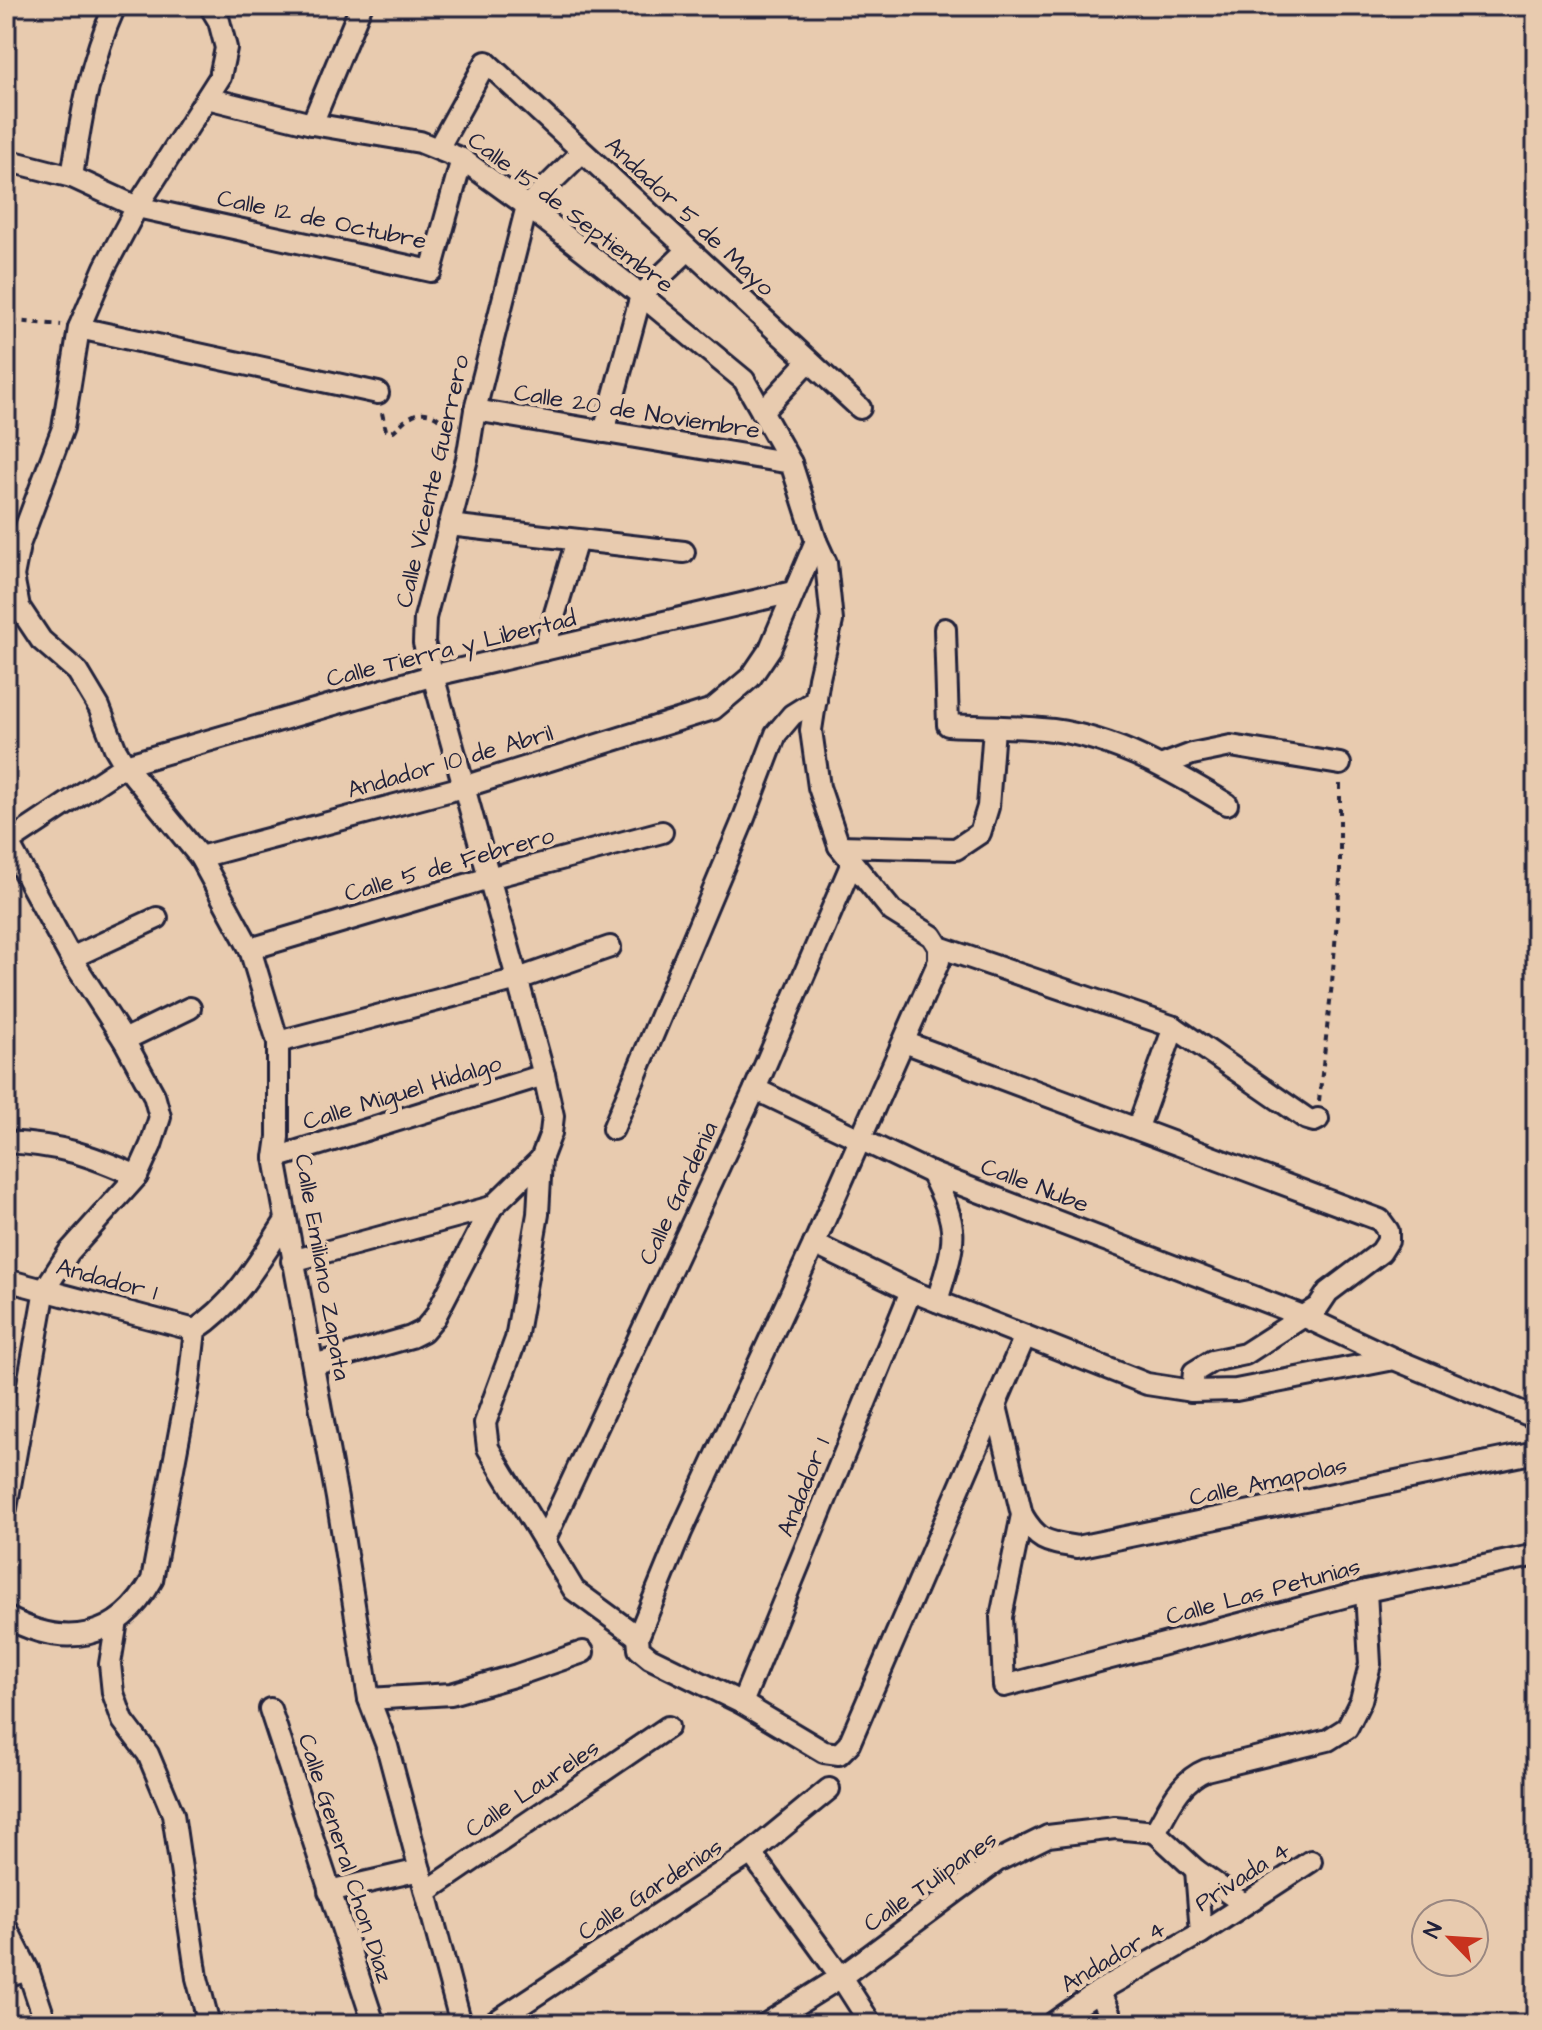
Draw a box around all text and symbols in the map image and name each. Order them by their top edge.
street label: Calle 15 de Septiembre [460,124,681,302]
street label: Andador 5 de Mayo [596,129,782,306]
street label: Calle 12 de Octubre [214,181,430,259]
street label: Calle Vicente Guerrero [387,351,479,611]
street label: Calle 20 de Noviembre [511,376,762,448]
street label: Calle Tierra y Libertad [323,601,580,697]
street label: Andador 10 de Abril [343,716,557,808]
street label: Calle 5 de Febrero [340,819,559,911]
street label: Calle Miguel Hidalgo [299,1046,507,1140]
street label: Calle Gardenia [631,1116,727,1271]
street label: Calle Nube [976,1150,1094,1222]
street label: Calle Emiliano Zapata [285,1151,359,1383]
street label: Andador 1 [52,1250,161,1310]
street label: Andador 1 [769,1433,839,1542]
street label: Calle Amapolas [1186,1449,1350,1515]
street label: Calle Las Petunias [1162,1550,1364,1634]
street label: Calle General Chon Díaz [289,1729,401,1987]
street label: Calle Laureles [459,1731,606,1846]
street label: Calle Tulipanes [857,1823,1004,1941]
street label: Calle Gardenias [571,1830,730,1949]
street label: Privada 4 [1188,1833,1297,1920]
north arrow [1410,1898,1490,1978]
street label: Andador 4 [1055,1912,1172,2002]
text: N [1416,1917,1450,1943]

